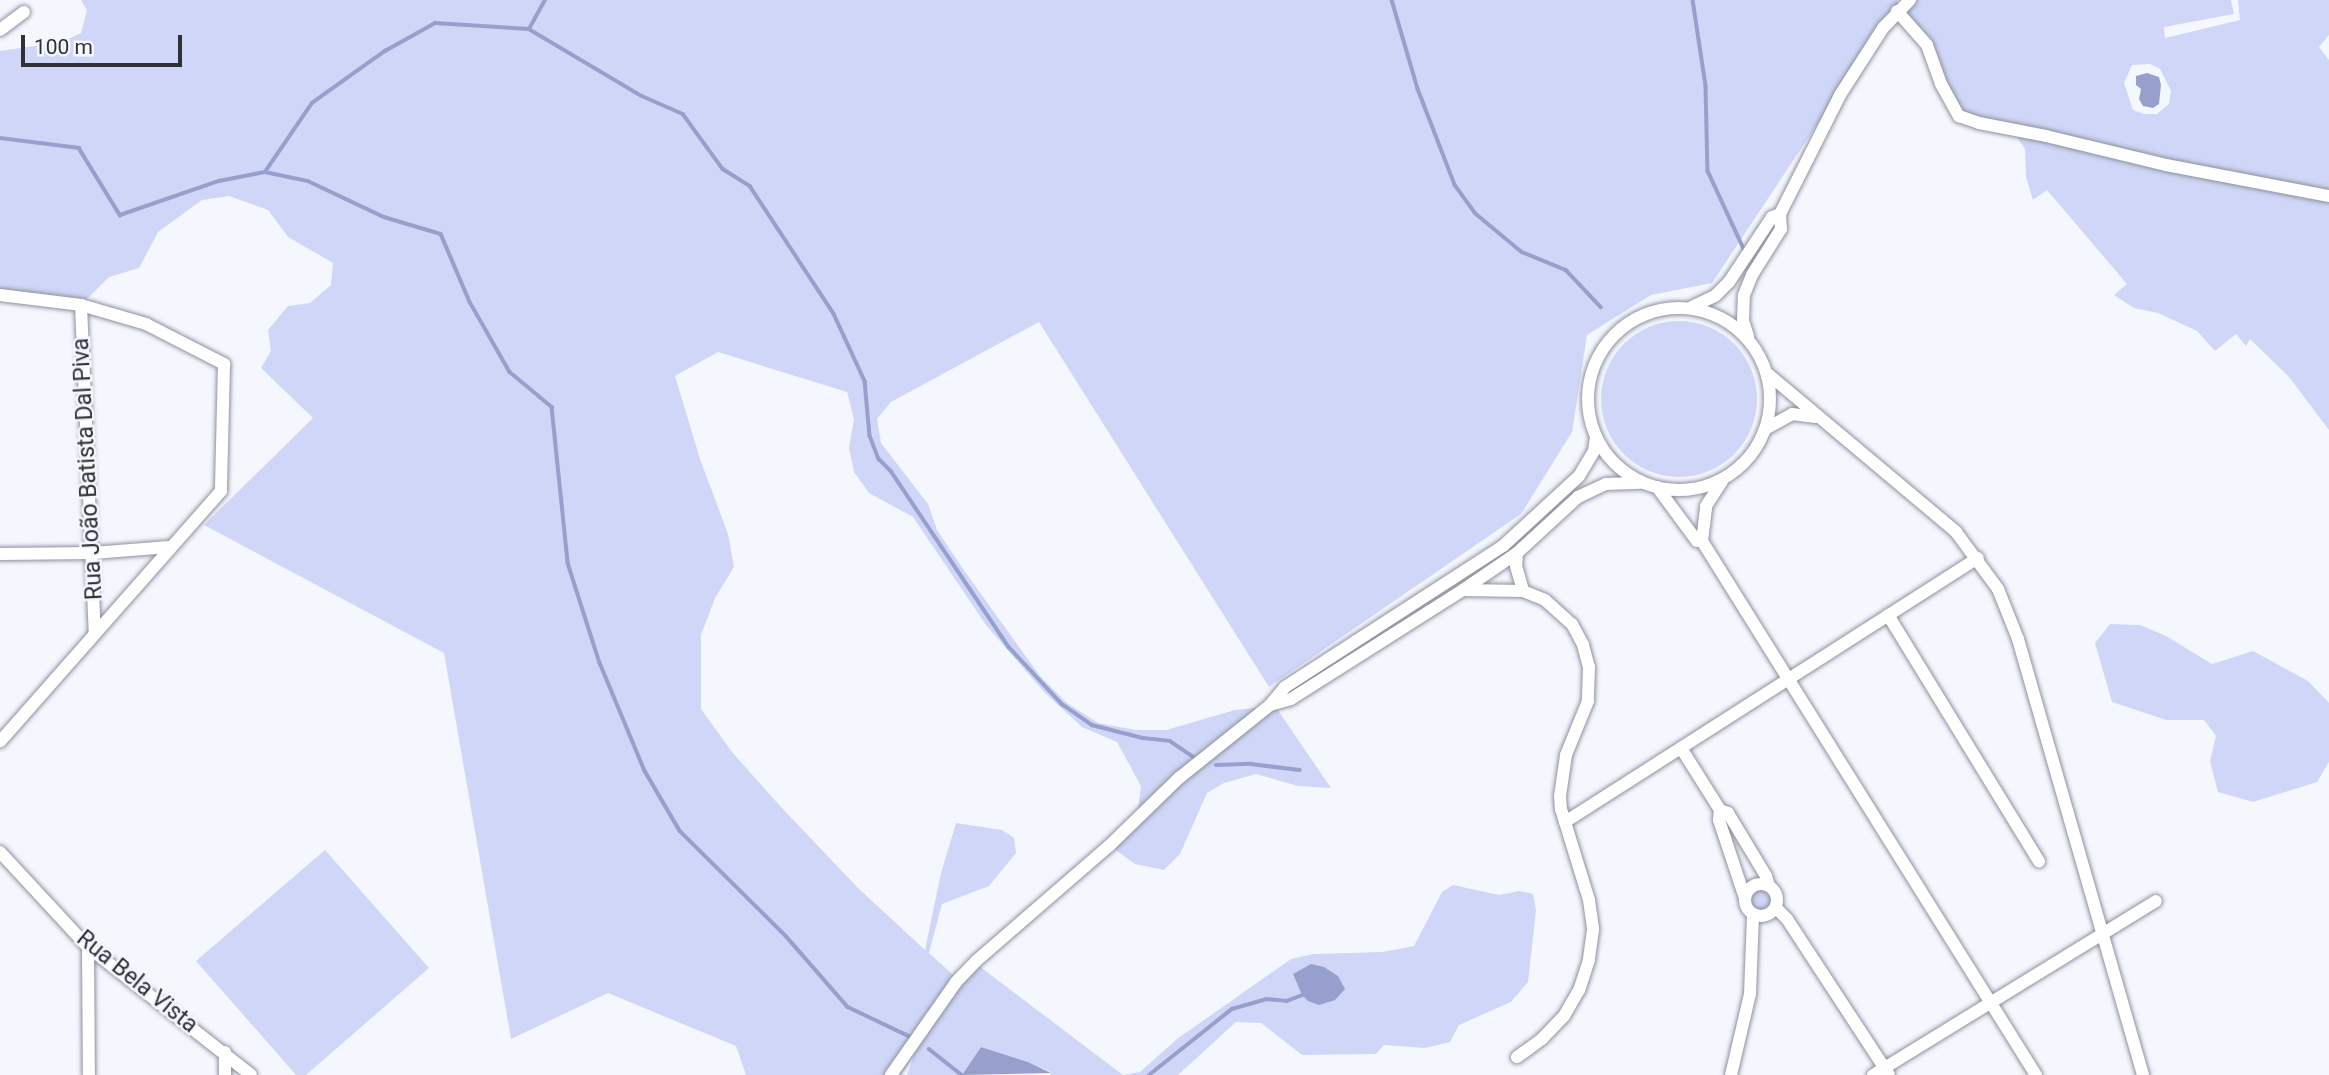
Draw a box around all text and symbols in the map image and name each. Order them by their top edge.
scale bar [24,21,186,65]
text: 100 m [34,35,93,59]
street label: Rua João Batista Dal Piva [67,337,109,601]
street label: Rua Bela Vista [71,925,203,1039]

